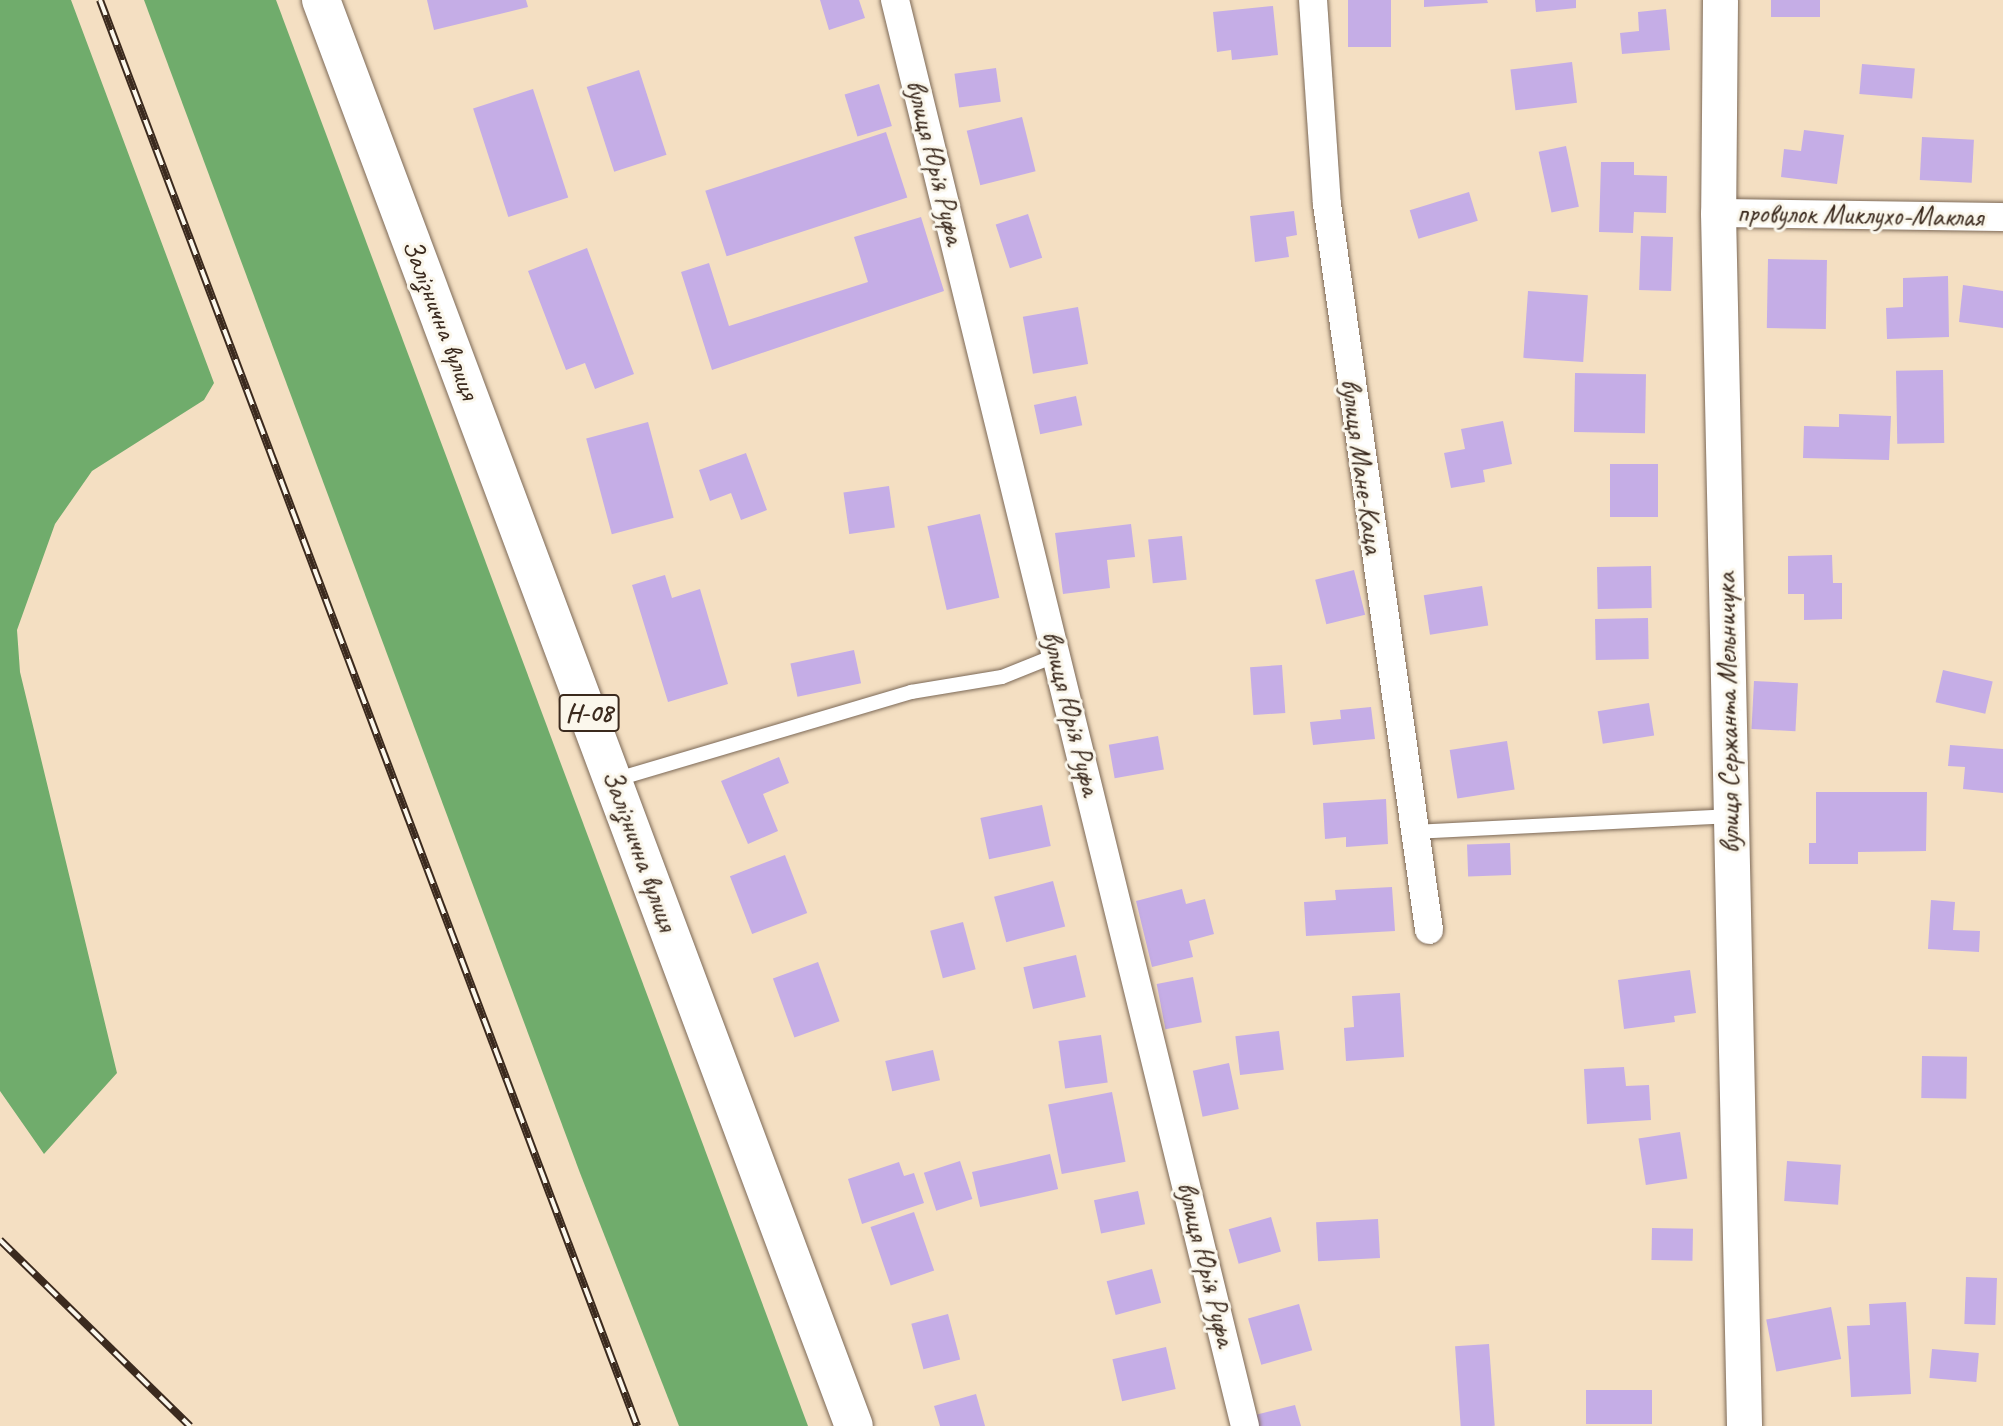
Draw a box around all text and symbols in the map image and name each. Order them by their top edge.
street label: вулиця Юрія Руфа [898,76,972,248]
street label: провулок Миклухо-Маклая [1737,196,1983,234]
street label: Залізнична вулиця [395,233,487,405]
street label: вулиця Мане-Каца [1333,376,1391,556]
street label: вулиця Сержанта Мельничука [1709,572,1747,854]
street label: вулиця Юрія Руфа [1034,627,1108,799]
road number: Н-08 [558,691,620,736]
street label: Залізнична вулиця [595,764,685,936]
street label: вулиця Юрія Руфа [1169,1178,1243,1350]

